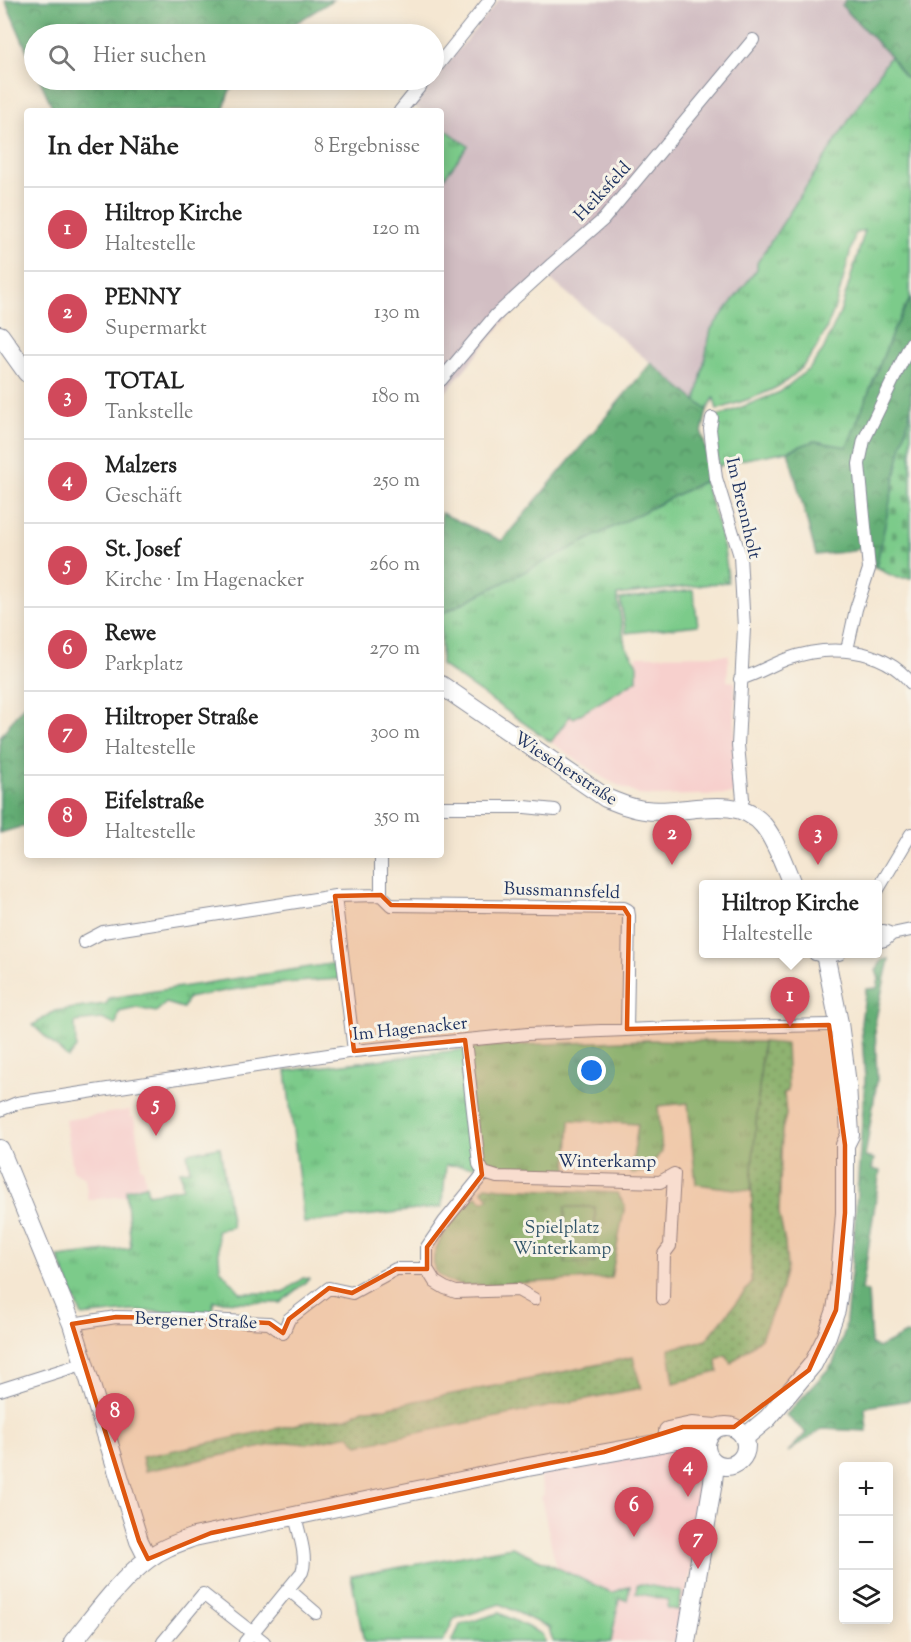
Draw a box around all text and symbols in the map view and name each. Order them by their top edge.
search box [24,24,444,90]
icon: search [45,41,78,74]
text: Hier suchen [93,41,207,73]
text: In der Nähe [48,129,179,166]
text: 8 Ergebnisse [314,133,420,162]
street label: Heiksfeld [569,157,638,228]
text: Hiltrop Kirche [105,199,242,231]
text: 1 [64,215,71,244]
text: 120 m [372,215,420,244]
text: Haltestelle [105,231,196,260]
text: PENNY [105,283,181,315]
text: 2 [63,299,72,328]
text: 130 m [374,299,420,328]
text: Supermarkt [105,315,207,344]
text: TOTAL [105,367,184,399]
text: 3 [63,383,72,412]
text: 180 m [372,383,420,412]
text: Tankstelle [105,399,193,428]
text: Malzers [105,451,177,483]
street label: Im Brennholt [718,455,766,562]
text: 4 [62,467,73,496]
text: 250 m [372,467,420,496]
text: Geschäft [105,483,182,512]
text: St. Josef [105,535,181,567]
text: 5 [64,551,71,580]
text: 260 m [369,551,420,580]
text: Kirche · Im Hagenacker [105,567,304,596]
text: Rewe [105,619,156,651]
text: 6 [63,635,72,664]
text: 270 m [370,635,420,664]
text: Parkplatz [105,651,183,680]
text: Hiltroper Straße [105,703,258,735]
text: 7 [62,719,73,748]
text: 300 m [370,719,420,748]
street label: Wiescherstraße [508,726,622,813]
text: Haltestelle [105,735,196,764]
text: Eifelstraße [105,787,204,819]
text: 8 [63,803,73,832]
text: 350 m [374,803,420,832]
pin: 2 [652,816,692,865]
pin: 3 [798,816,838,865]
text: Haltestelle [105,819,196,848]
street label: Bussmannsfeld [503,877,621,907]
popup [699,880,882,958]
text: Hiltrop Kirche [722,889,859,921]
text: Haltestelle [722,921,813,950]
pin: 1 [770,978,810,1027]
street label: Im Hagenacker [352,1011,469,1049]
your location [577,1056,606,1085]
pin: 5 [136,1086,176,1136]
street label: Winterkamp [558,1150,656,1176]
park label: Spielplatz Winterkamp [513,1216,611,1263]
street label: Bergener Straße [134,1307,258,1337]
pin: 8 [96,1394,134,1443]
pin: 4 [668,1448,708,1497]
map controls [839,1462,893,1624]
button: + [839,1462,893,1516]
pin: 6 [614,1488,654,1537]
button: − [839,1516,893,1570]
pin: 7 [678,1520,718,1569]
button: layers [839,1570,893,1624]

